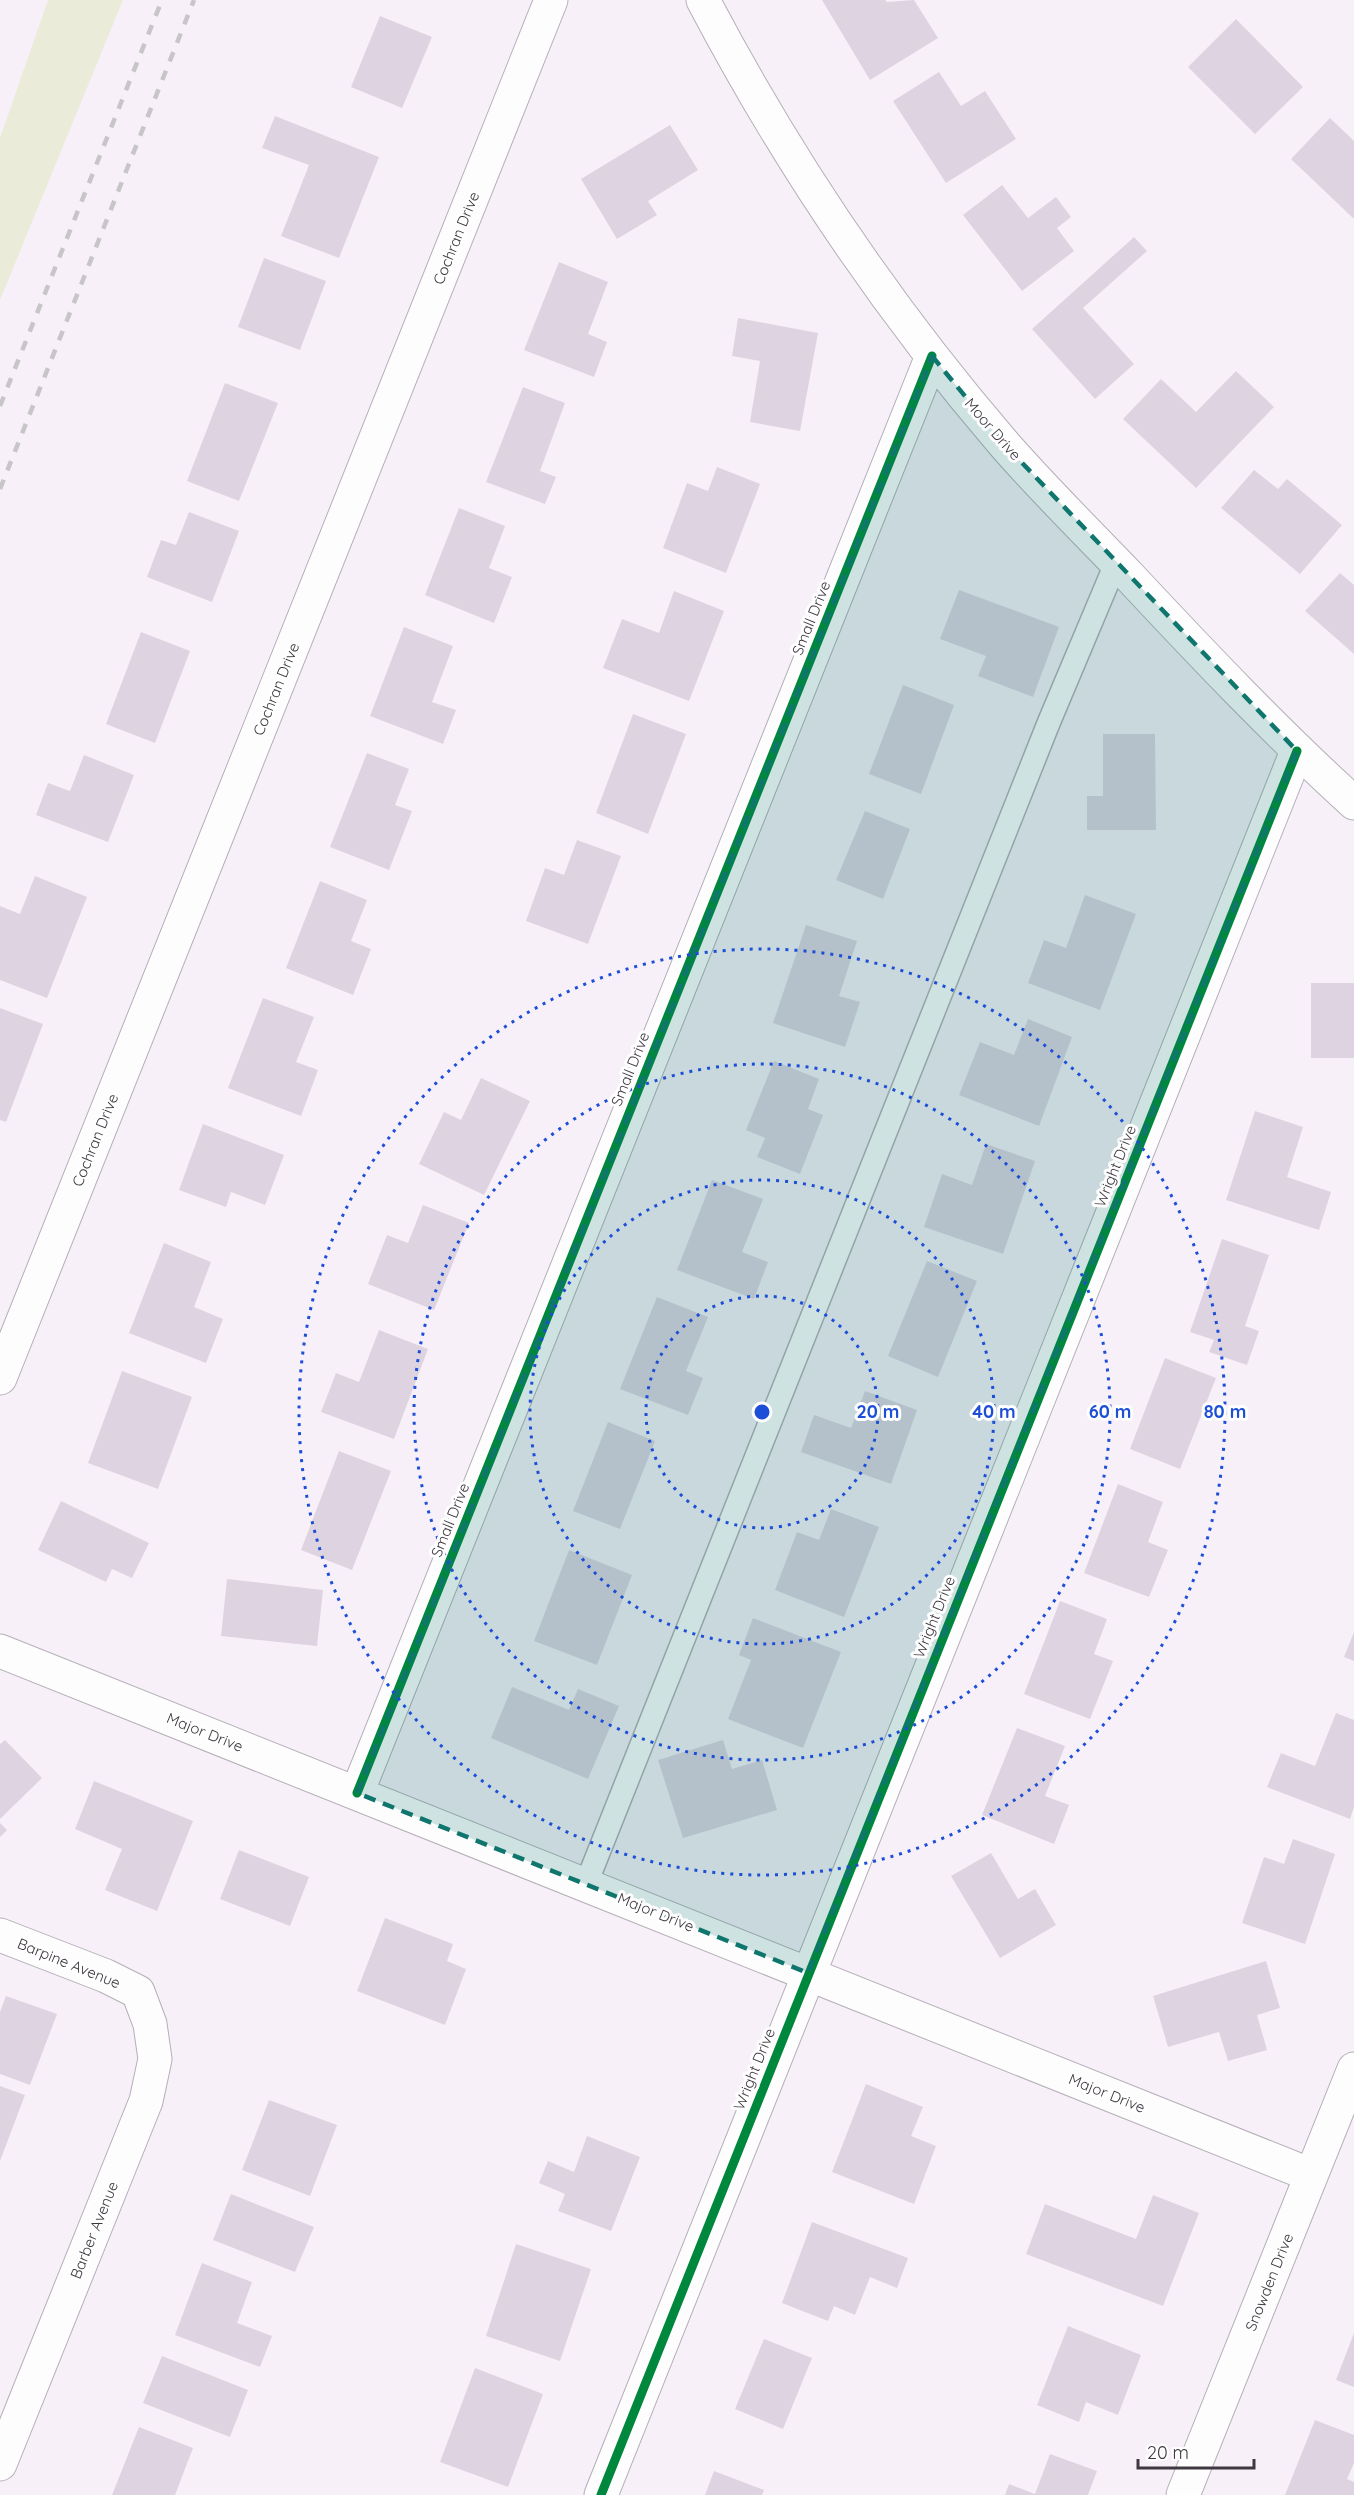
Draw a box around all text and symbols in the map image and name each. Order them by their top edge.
street label: Cochran Drive [429,189,483,287]
street label: Moor Drive [961,394,1025,464]
street label: Small Drive [788,578,834,658]
street label: Cochran Drive [249,640,303,738]
street label: Small Drive [607,1029,653,1109]
street label: Cochran Drive [68,1091,122,1189]
street label: Wright Drive [1090,1122,1140,1210]
text: 20 m [857,1400,899,1423]
text: 40 m [972,1400,1016,1423]
text: 60 m [1089,1400,1131,1423]
text: 80 m [1204,1400,1246,1423]
centre of rings [752,1402,772,1422]
street label: Small Drive [427,1480,473,1560]
street label: Wright Drive [909,1573,959,1661]
street label: Major Drive [164,1708,246,1756]
street label: Major Drive [615,1888,697,1936]
street label: Barpine Avenue [15,1934,123,1992]
street label: Wright Drive [729,2025,779,2113]
street label: Major Drive [1066,2069,1148,2117]
street label: Barber Avenue [66,2179,122,2281]
street label: Snowden Drive [1241,2230,1297,2334]
scale bar [1138,2432,1254,2470]
text: 20 m [1147,2441,1189,2464]

